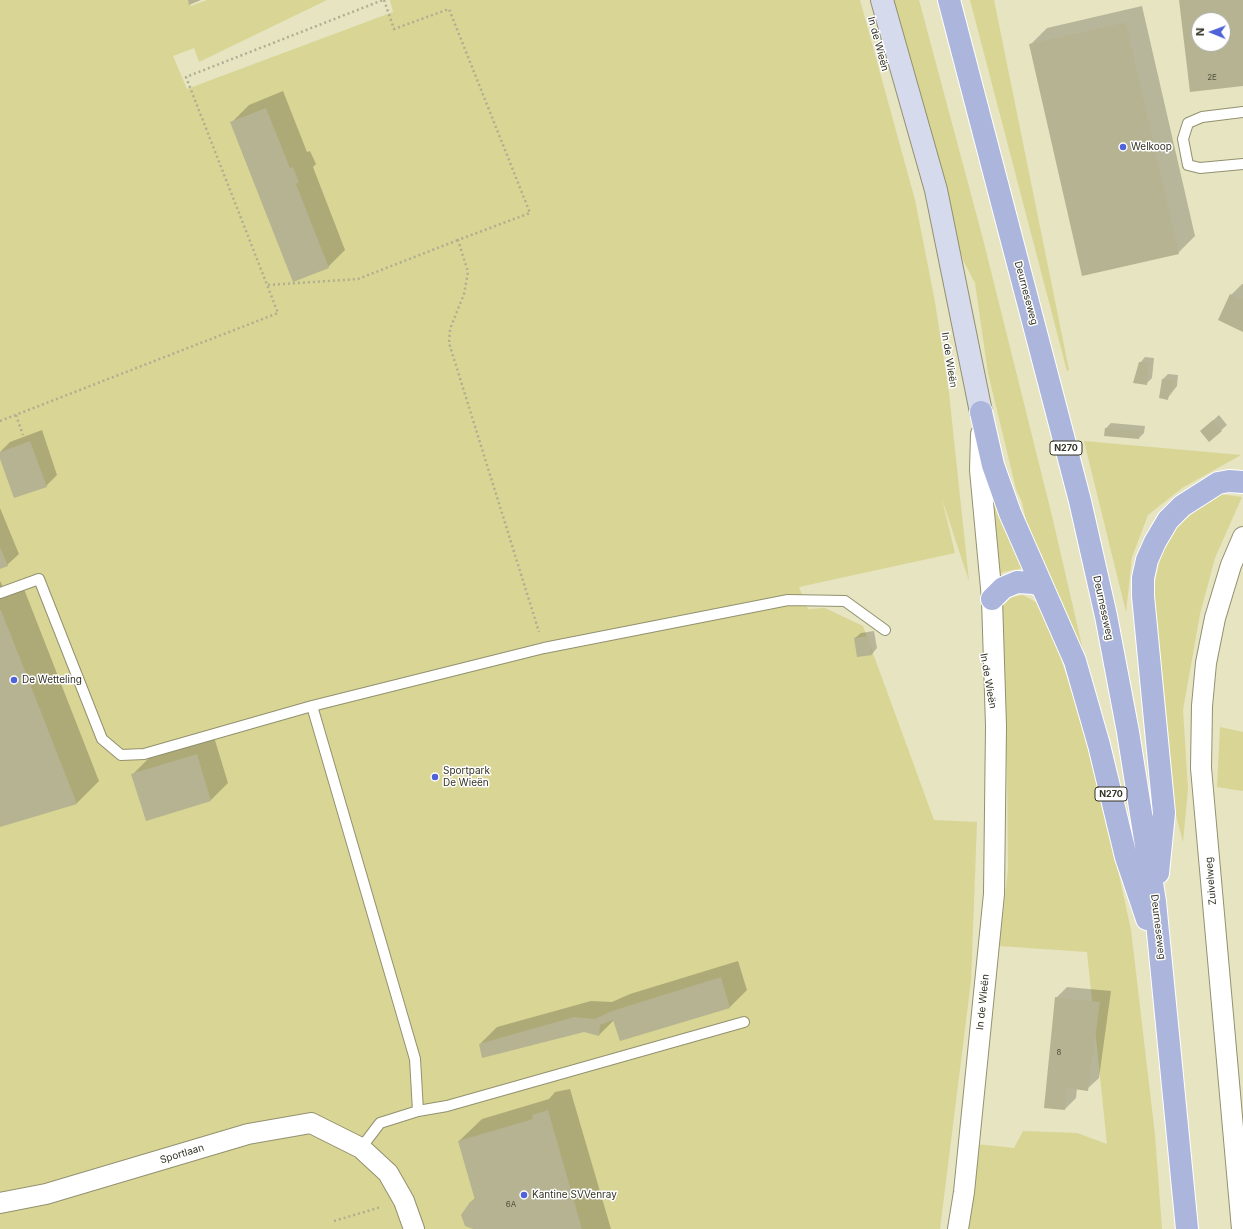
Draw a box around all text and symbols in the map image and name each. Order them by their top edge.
north arrow [1191,12,1231,52]
street label: In de Wieën [865,15,891,73]
text: N [1193,27,1207,36]
house number: 2E [1207,73,1217,83]
place label: Welkoop [1131,141,1172,153]
marker: Welkoop [1118,142,1128,152]
street label: Deurneseweg [1012,260,1040,326]
street label: In de Wieën [939,331,959,389]
road number: N270 [1050,441,1082,455]
street label: Deurneseweg [1090,575,1116,641]
street label: In de Wieën [977,652,999,710]
place label: De Wetteling [22,674,82,686]
marker: De Wetteling [9,675,19,685]
place label: Sportpark De Wieën [443,765,490,788]
marker: Sportpark De Wieën [430,772,440,782]
road number: N270 [1095,787,1127,801]
street label: Zuivelweg [1203,856,1219,906]
street label: Deurneseweg [1148,894,1168,960]
street label: In de Wieën [974,974,992,1030]
house number: 8 [1057,1048,1061,1058]
street label: Sportlaan [159,1142,205,1166]
place label: Kantine SVVenray [532,1189,617,1201]
marker: Kantine SVVenray [519,1190,529,1200]
house number: 6A [506,1200,516,1210]

